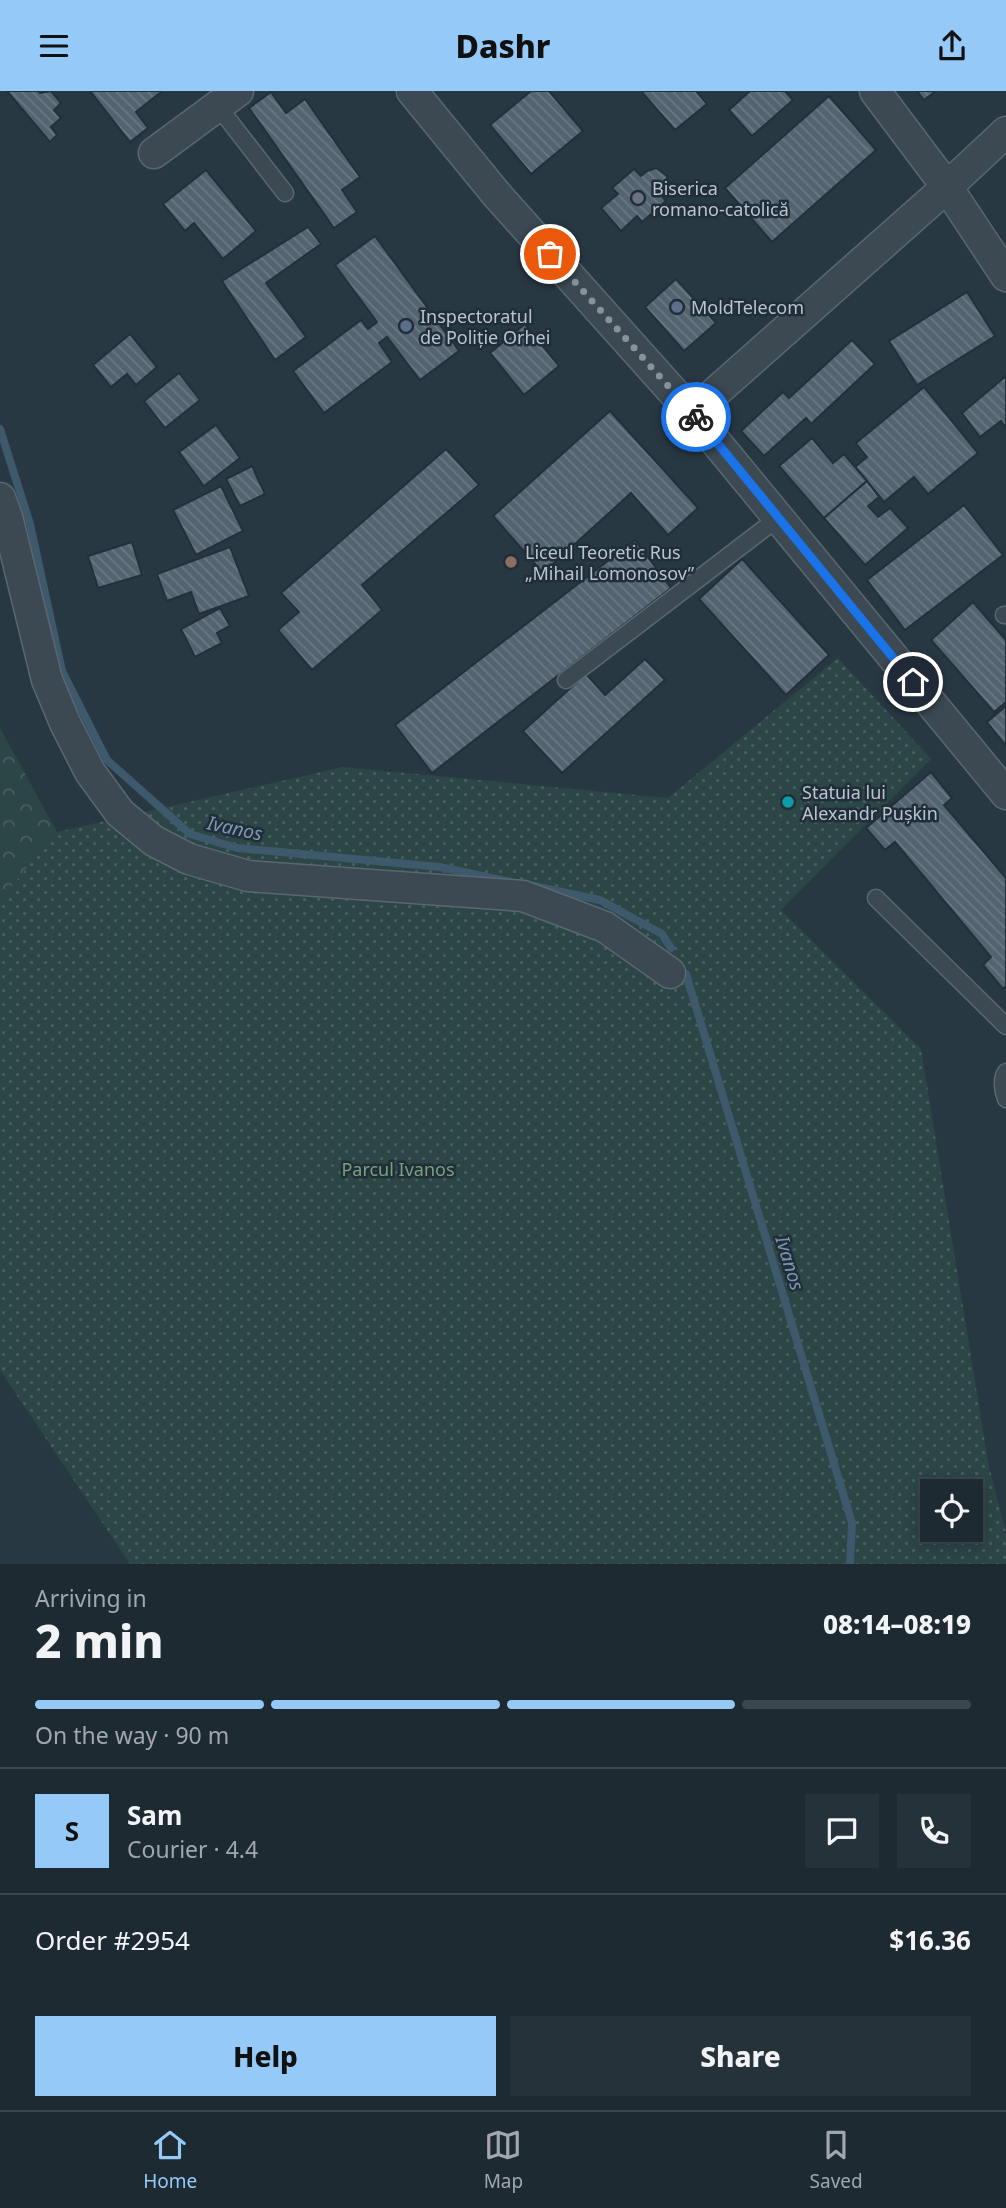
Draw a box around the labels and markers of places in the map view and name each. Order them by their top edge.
place label: Biserica romano-catolică [652,176,789,221]
marker: Biserica romano-catolică [630,190,646,206]
pin [520,224,580,284]
place label: MoldTelecom [691,295,804,319]
marker: MoldTelecom [669,299,685,315]
place label: Inspectoratul de Poliție Orhei [420,304,550,349]
marker: Inspectoratul de Poliție Orhei [398,318,414,334]
place label: Liceul Teoretic Rus „Mihail Lomonosov” [525,540,695,585]
marker: Liceul Teoretic Rus „Mihail Lomonosov” [503,554,519,570]
pin [883,652,943,712]
place label: Statuia lui Alexandr Pușkin [802,780,938,825]
marker: Statuia lui Alexandr Pușkin [780,794,796,810]

